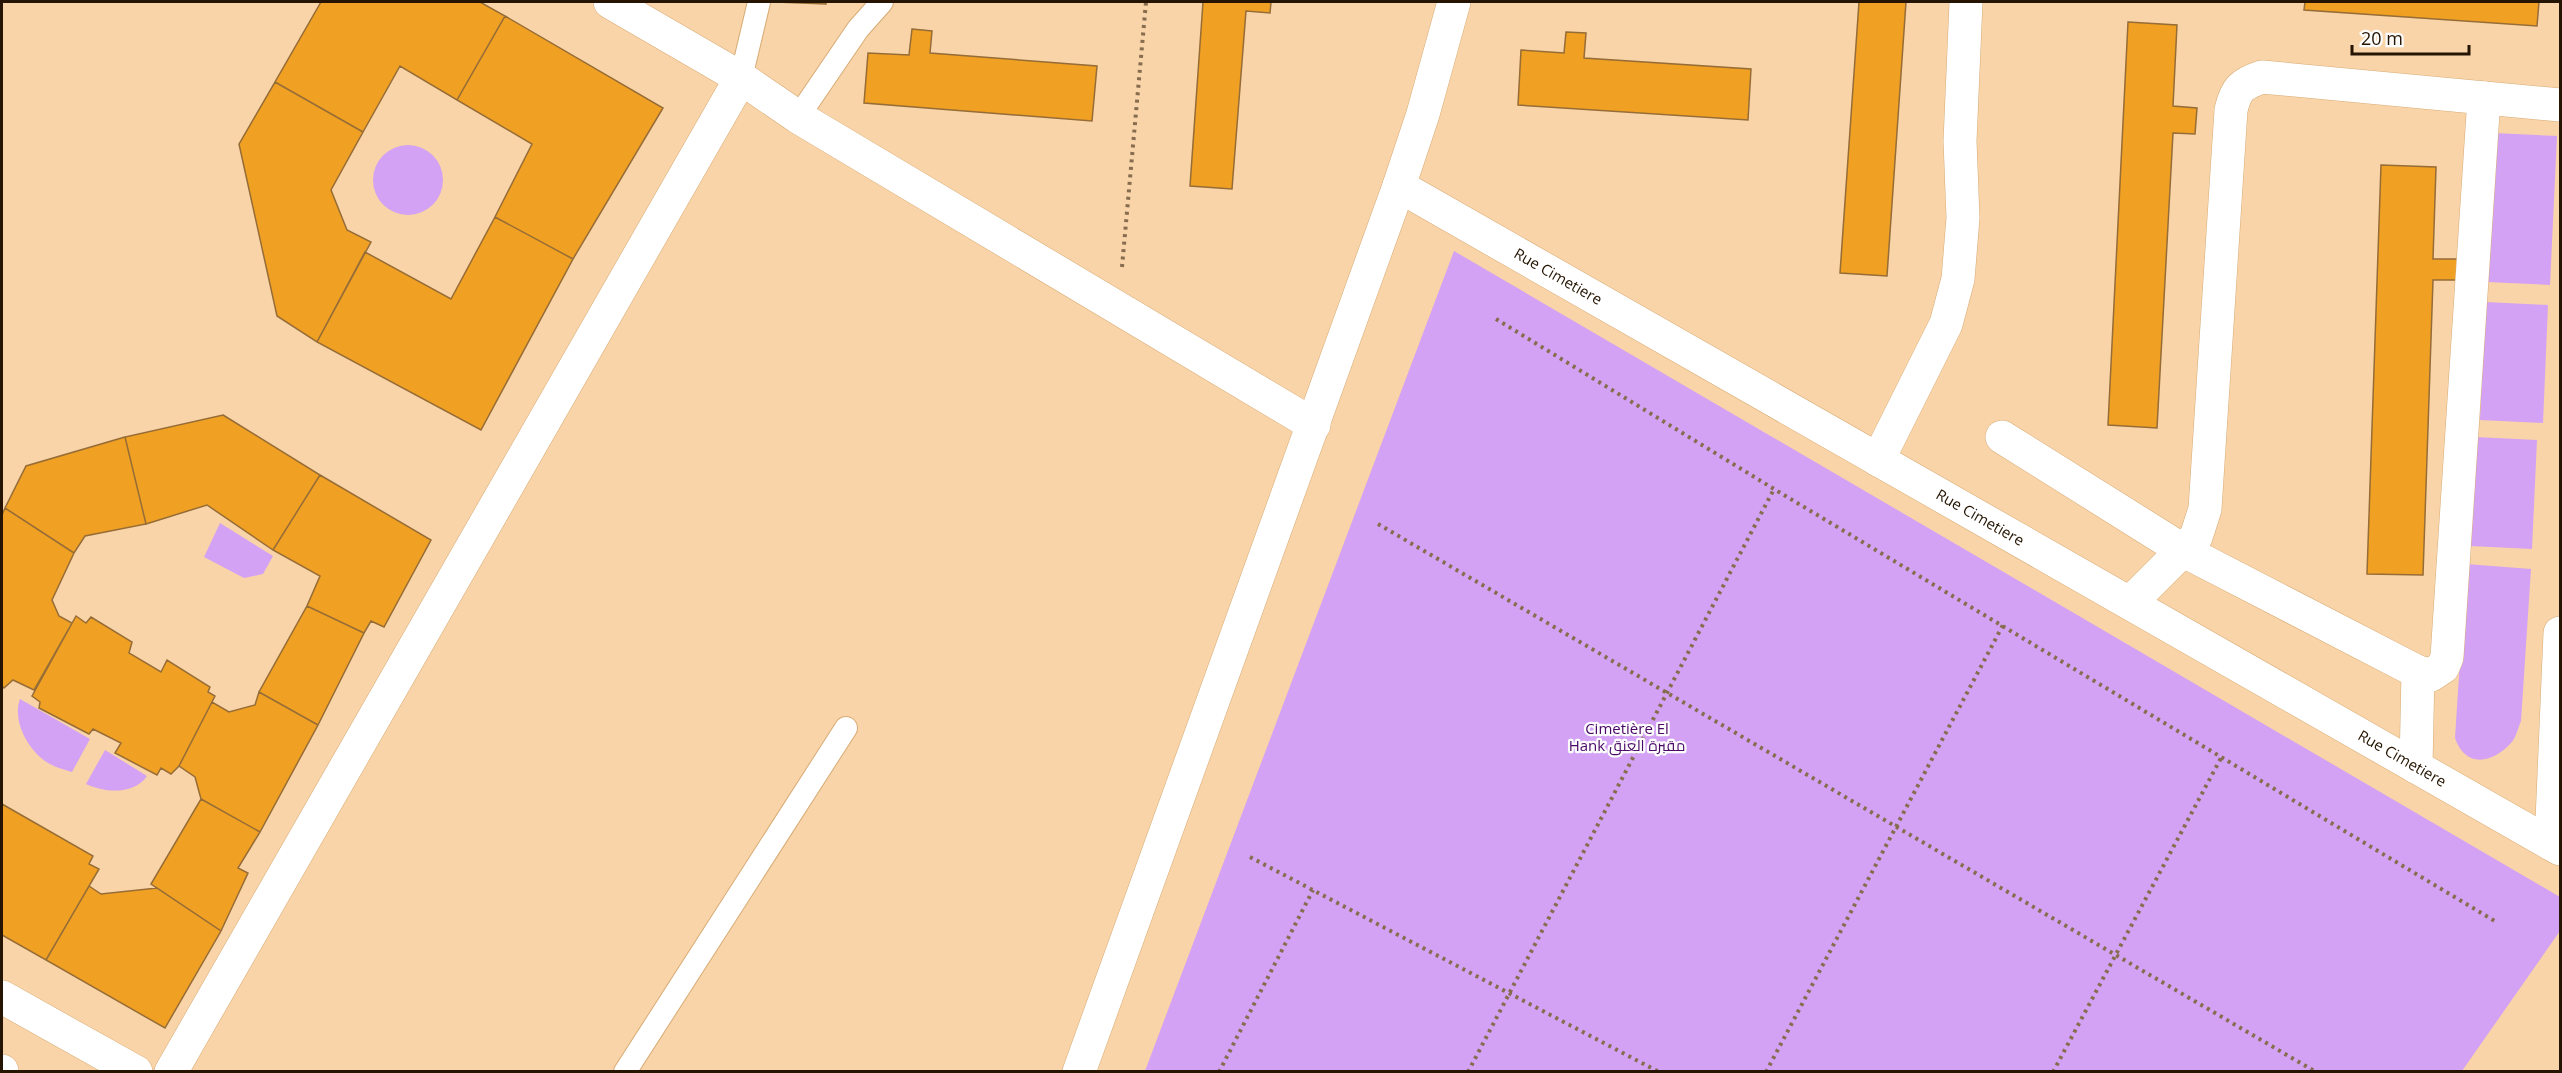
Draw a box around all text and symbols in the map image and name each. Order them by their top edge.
scale bar [2352,18,2469,56]
text: 20 m [2361,26,2403,50]
street label: Rue Cimetiere [1511,243,1606,309]
street label: Rue Cimetiere [1933,484,2028,550]
park label: Cimetière El Hank مقبرة العنق [1569,718,1685,756]
street label: Rue Cimetiere [2355,725,2450,791]

